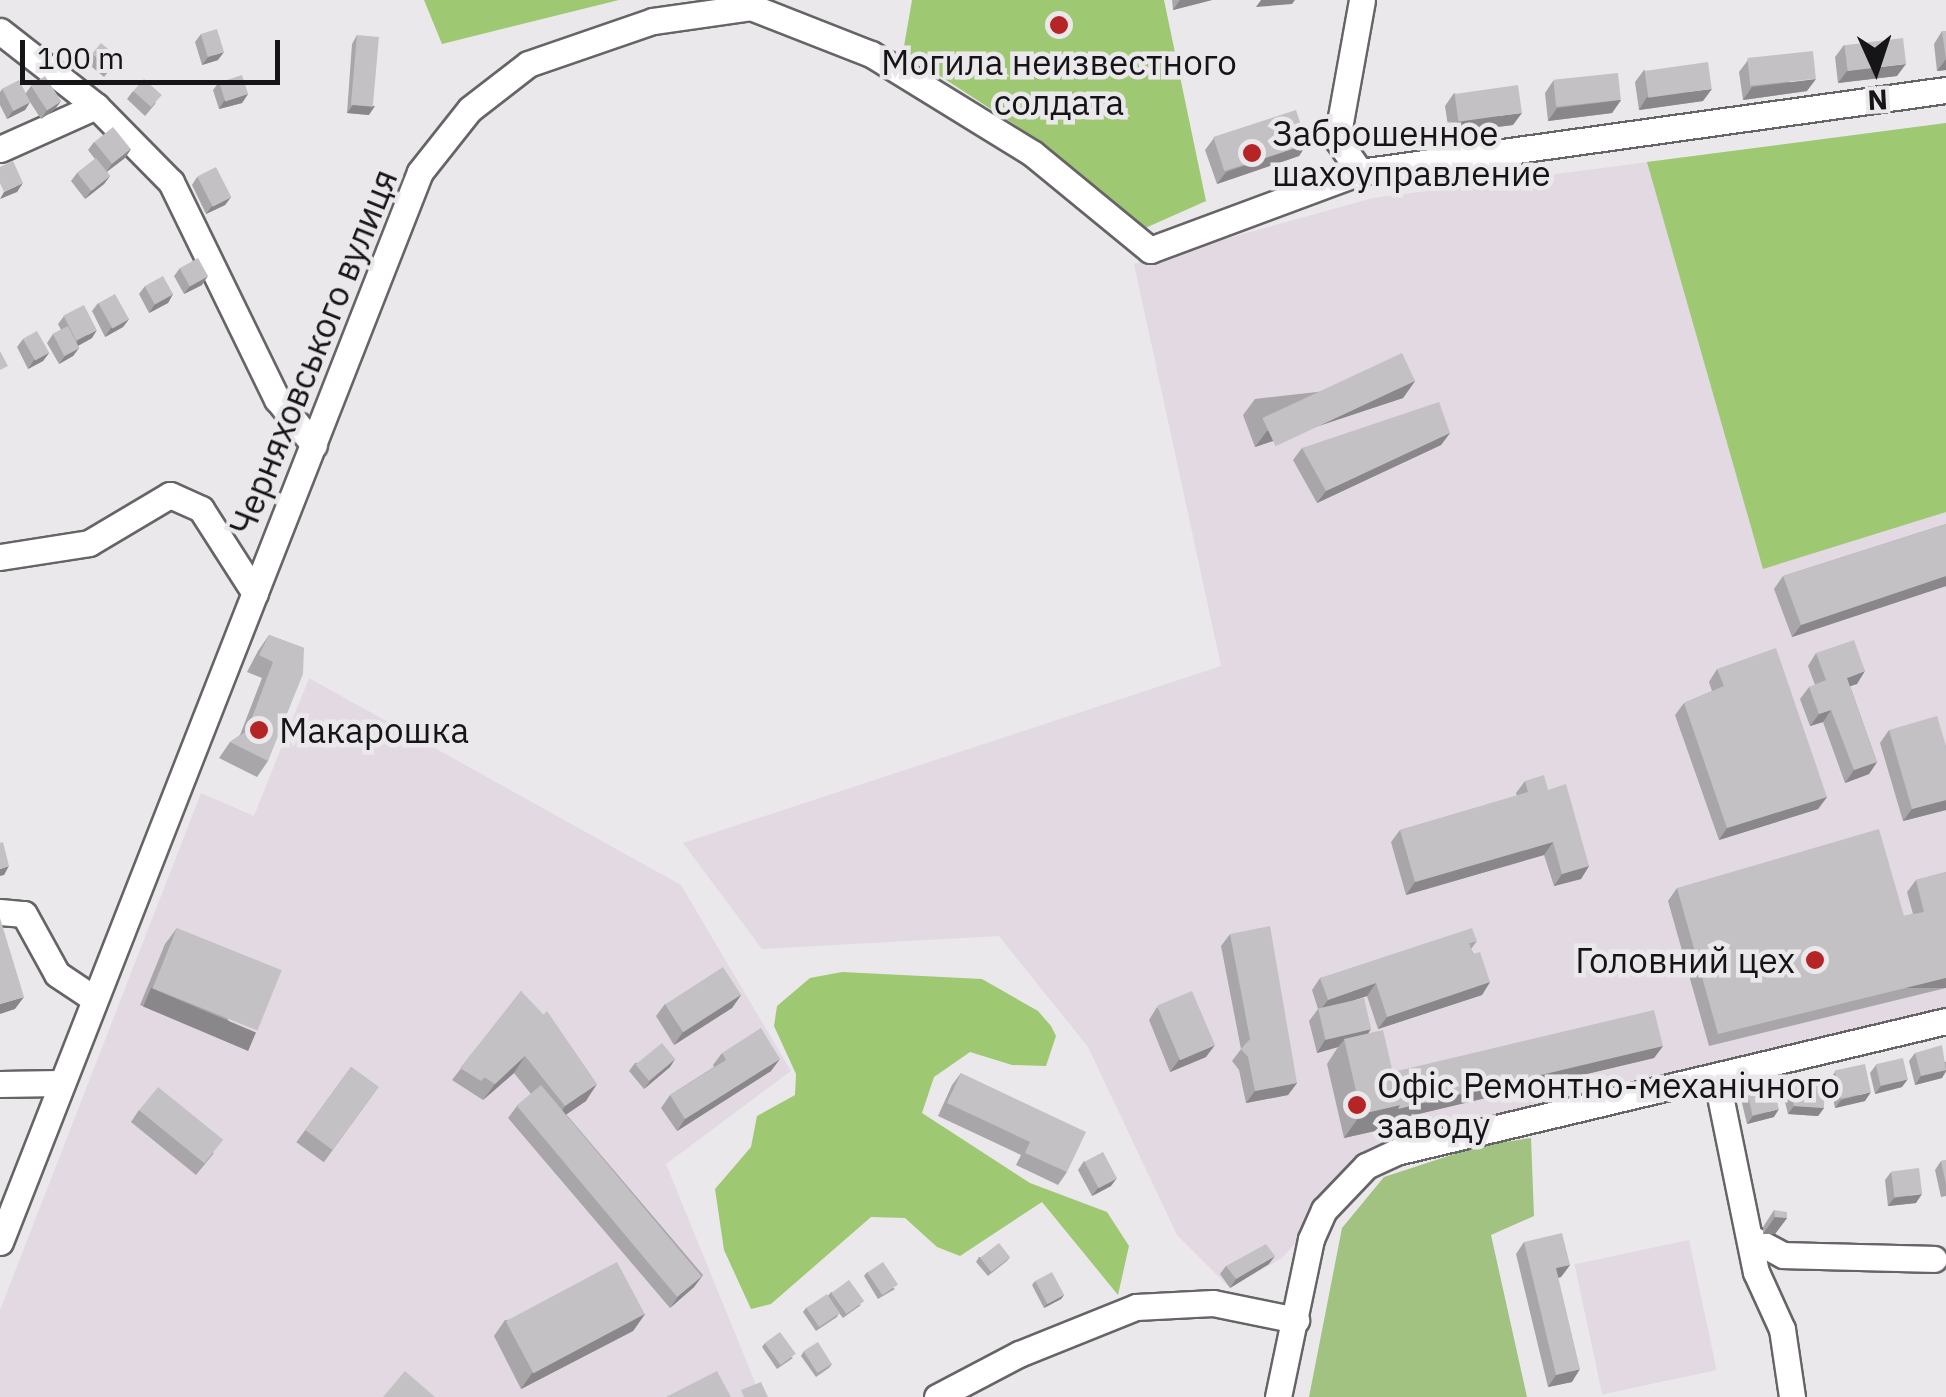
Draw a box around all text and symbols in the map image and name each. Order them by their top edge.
marker: Могила неизвестного солдата [1048,14,1070,36]
scale bar [25,20,285,82]
north arrow [1826,20,1926,120]
text: 100 m [37,38,124,77]
place label: Могила неизвестного солдата [881,41,1237,123]
text: N [1867,81,1889,119]
place label: Заброшенное шахоуправление [1272,112,1551,194]
marker: Заброшенное шахоуправление [1241,142,1263,164]
street label: Черняховського вулиця [220,163,406,541]
place label: Макарошка [279,709,469,751]
marker: Макарошка [248,719,270,741]
place label: Головний цех [1575,939,1795,981]
marker: Головний цех [1804,949,1826,971]
place label: Офіс Ремонтно-механічного заводу [1377,1064,1840,1146]
marker: Офіс Ремонтно-механічного заводу [1346,1094,1368,1116]

